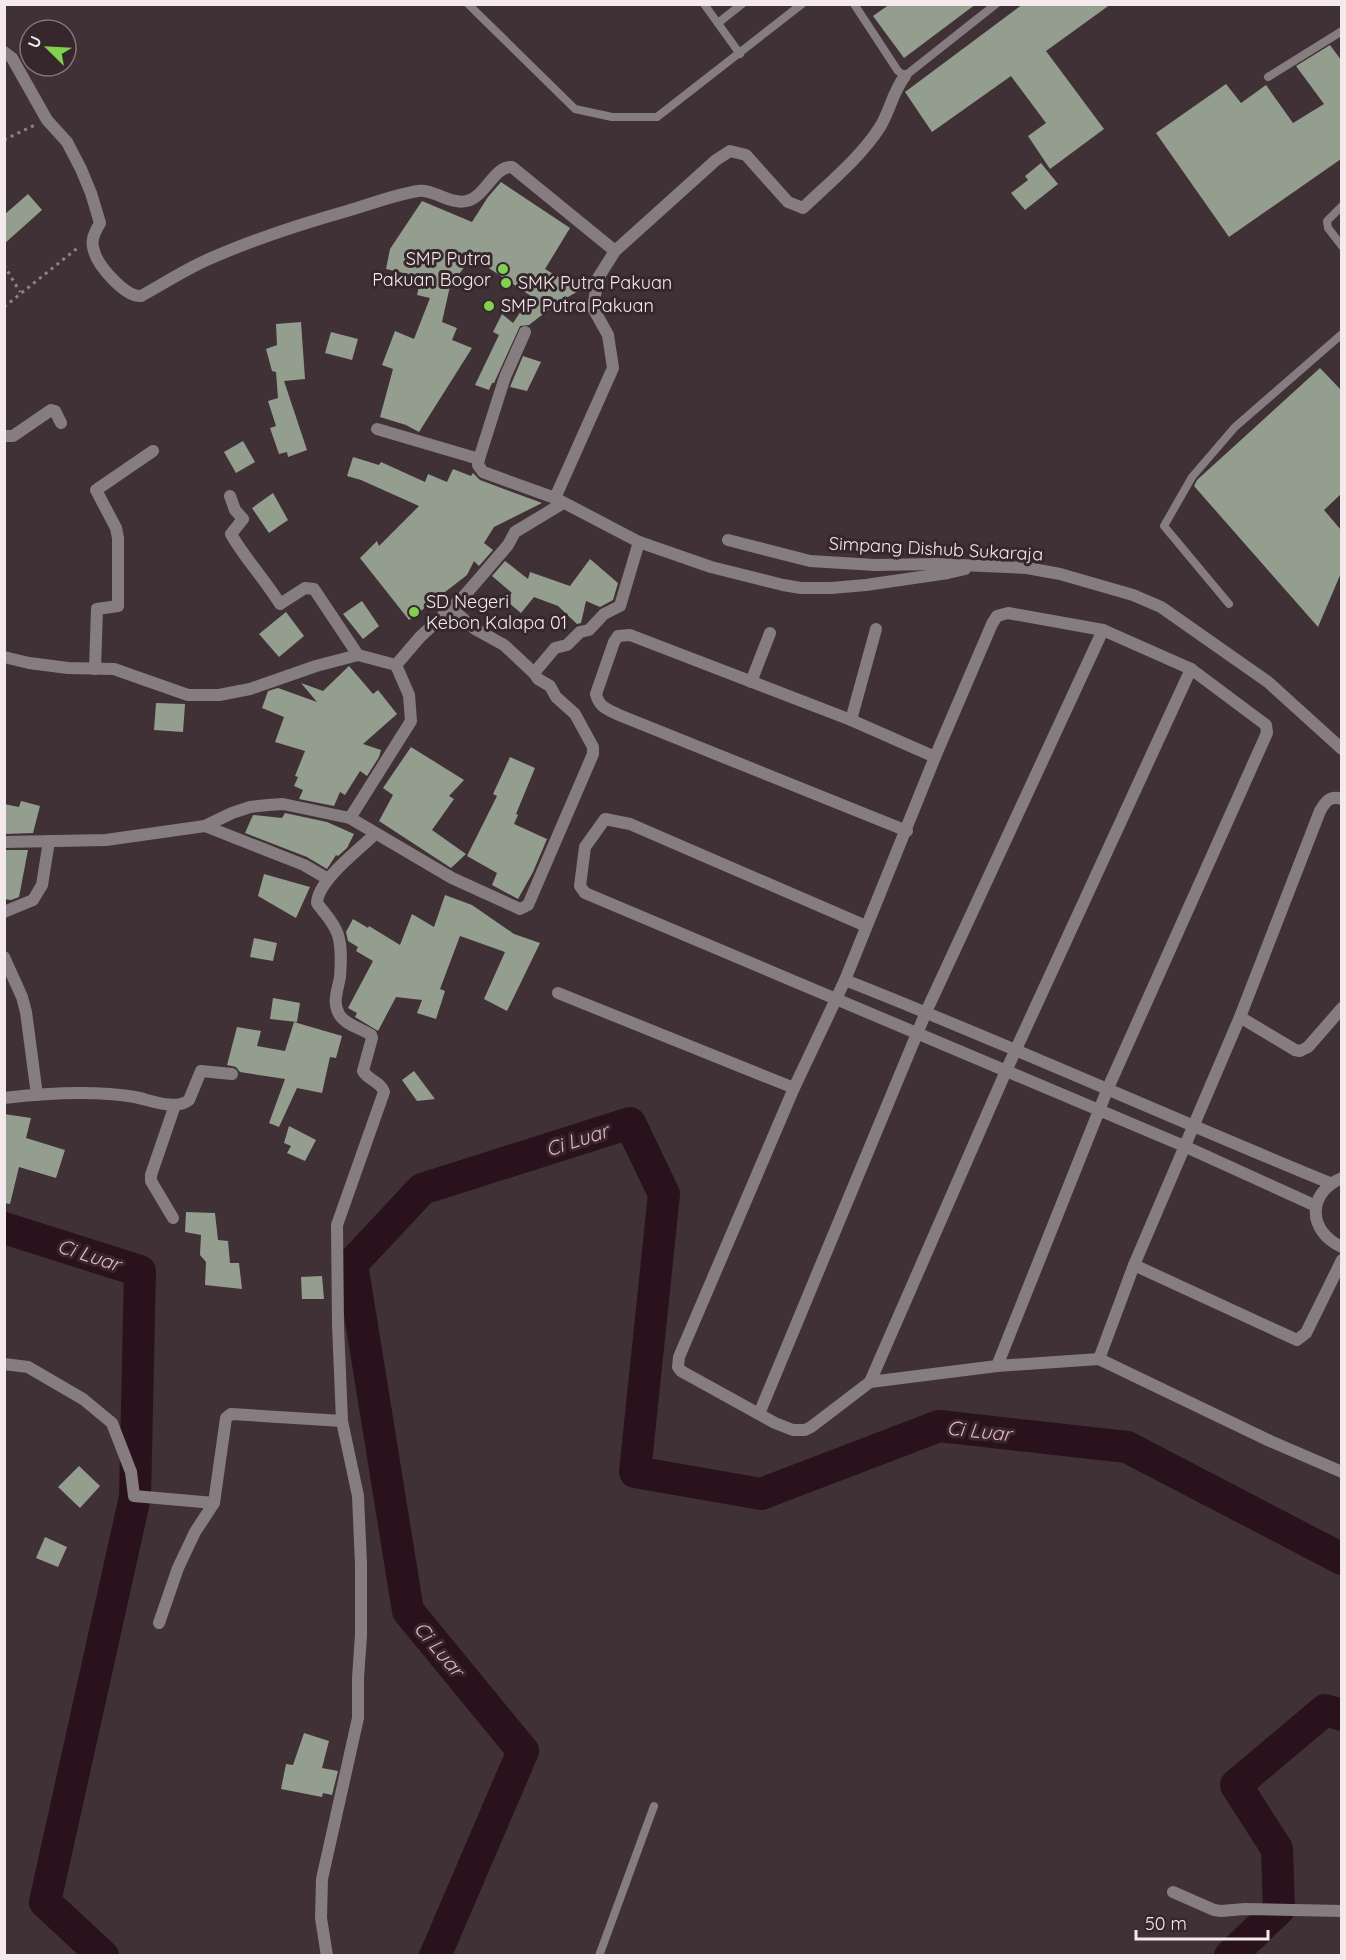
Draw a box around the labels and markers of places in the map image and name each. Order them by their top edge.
place label: SMP Putra Pakuan Bogor [372,247,491,291]
marker: SMP Putra Pakuan Bogor [496,262,510,276]
place label: SMK Putra Pakuan [518,271,672,294]
marker: SMK Putra Pakuan [499,276,513,290]
place label: SMP Putra Pakuan [501,294,654,317]
marker: SMP Putra Pakuan [482,299,496,313]
place label: SD Negeri Kebon Kalapa 01 [426,590,567,634]
marker: SD Negeri Kebon Kalapa 01 [407,605,421,619]

